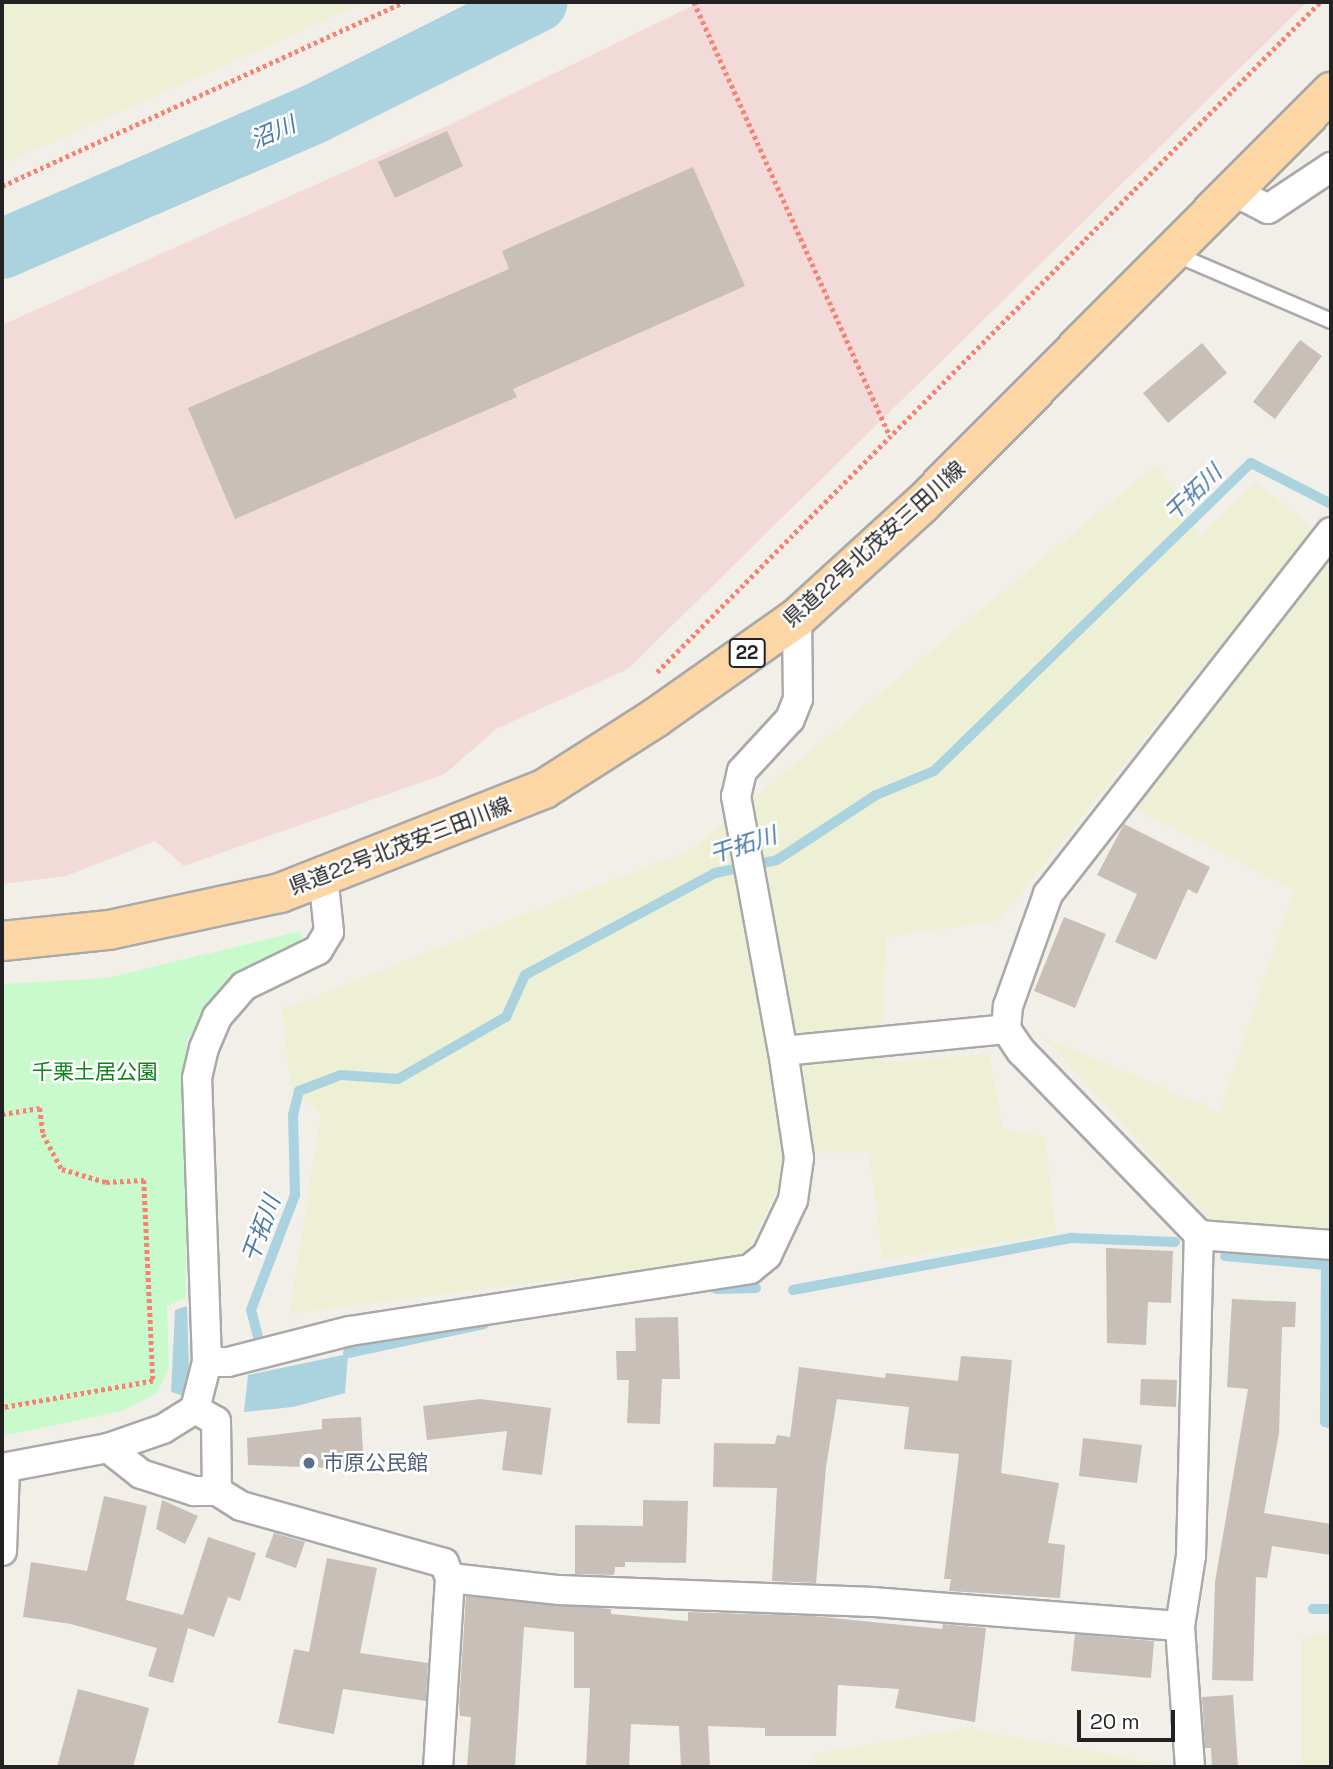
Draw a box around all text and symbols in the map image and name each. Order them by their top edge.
water label: 沼川 [246,110,300,154]
street label: 県道22号北茂安三田川線 [778,456,970,632]
water label: 干拓川 [1159,459,1227,527]
road number: 22 [728,638,766,668]
street label: 県道22号北茂安三田川線 [286,792,514,900]
water label: 干拓川 [706,821,780,869]
park label: 千栗土居公園 [32,1059,158,1085]
water label: 干拓川 [236,1192,286,1266]
place label: 市原公民館 [323,1450,428,1476]
marker: 市原公民館 [301,1455,317,1471]
scale bar [1081,1696,1179,1740]
text: 20 m [1090,1708,1140,1735]

